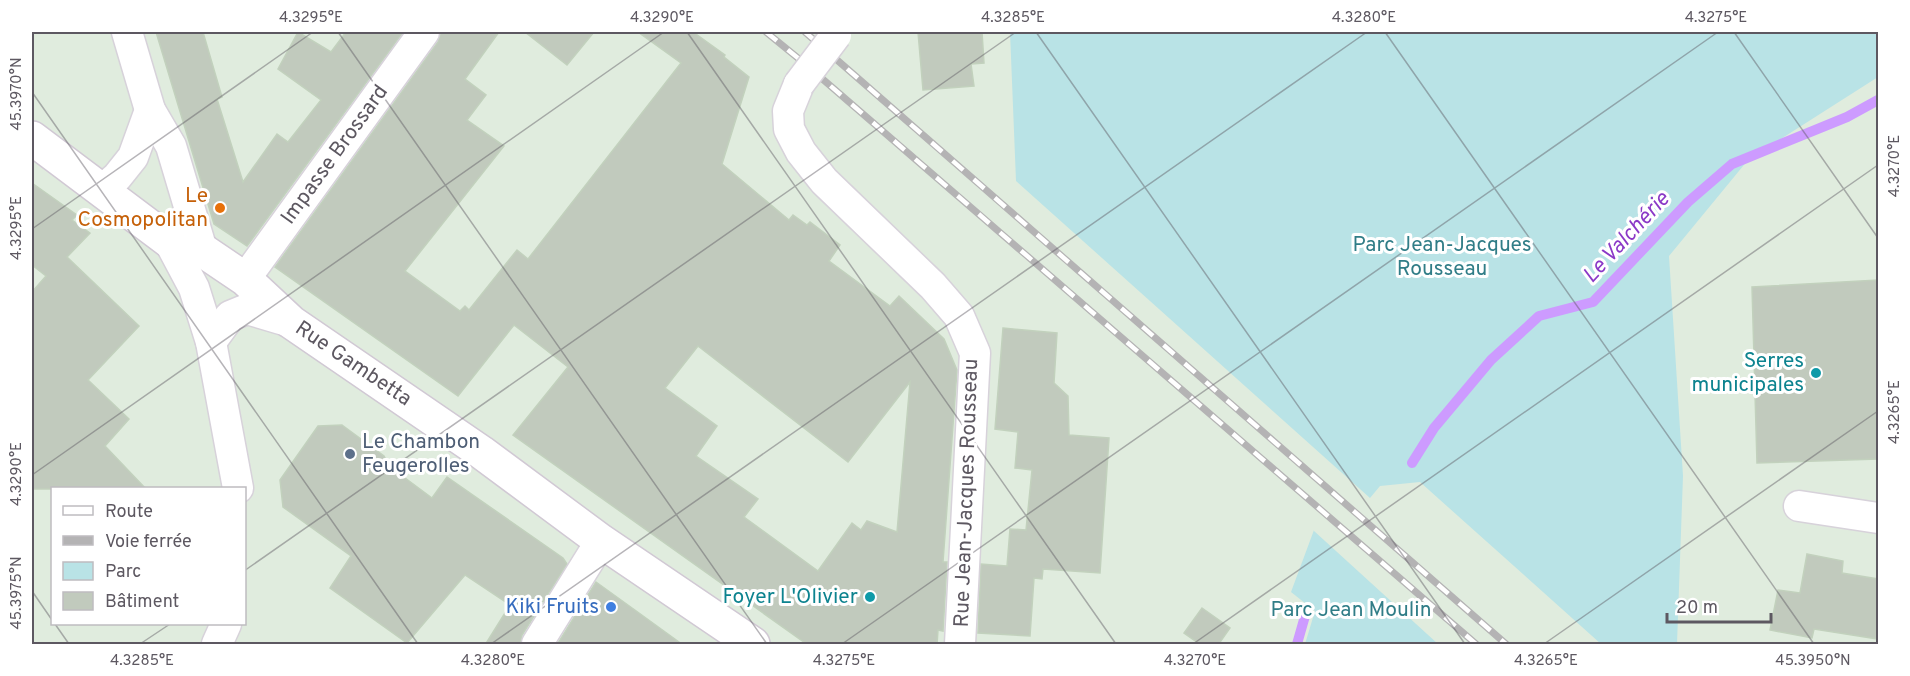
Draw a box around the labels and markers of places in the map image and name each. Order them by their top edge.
place label: Le Cosmopolitan [78,183,208,234]
marker: Le Cosmopolitan [213,201,227,215]
place label: Serres municipales [1692,348,1804,399]
marker: Serres municipales [1809,366,1823,380]
place label: Le Chambon Feugerolles [362,429,480,480]
marker: Le Chambon Feugerolles [343,447,357,461]
place label: Foyer L'Olivier [722,584,858,611]
marker: Foyer L'Olivier [863,590,877,604]
place label: Kiki Fruits [505,594,599,621]
marker: Kiki Fruits [604,600,618,614]

